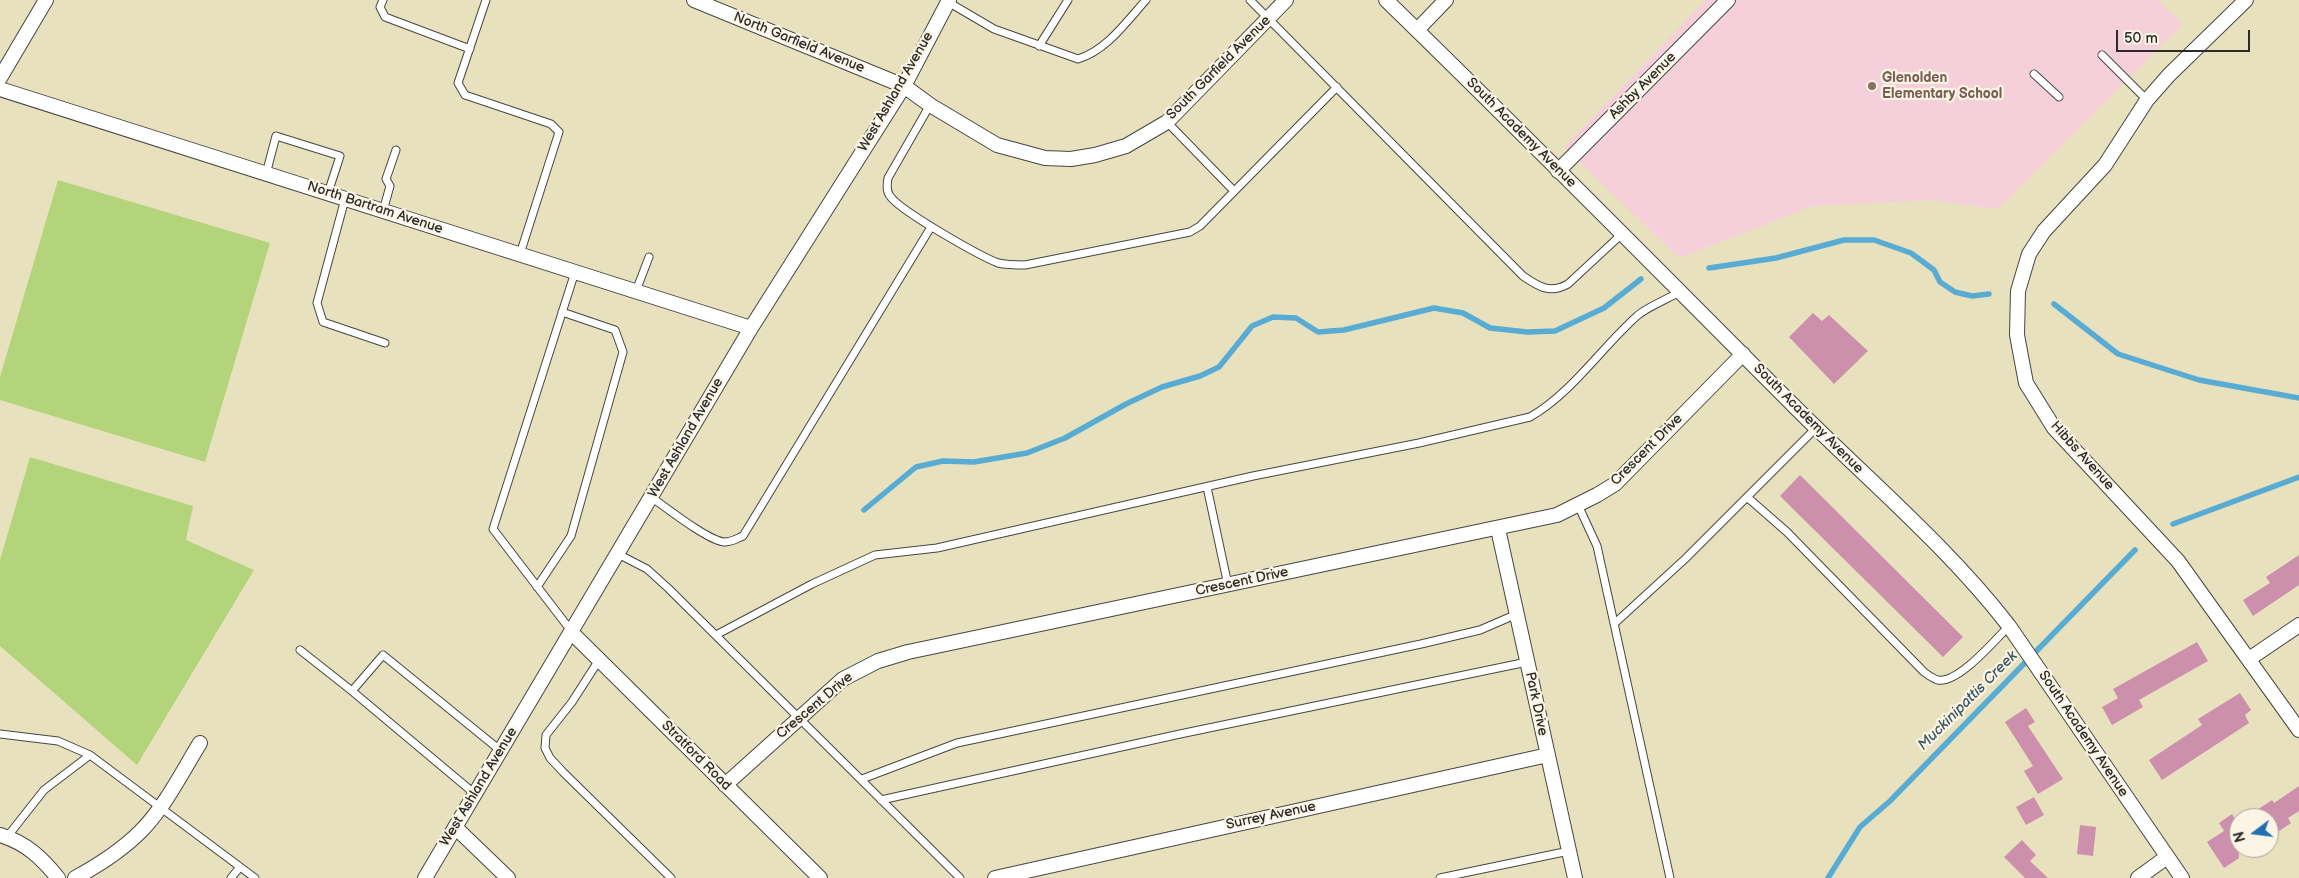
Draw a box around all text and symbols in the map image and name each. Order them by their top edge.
street label: North Garfield Avenue [731,9,867,77]
street label: South Garfield Avenue [1163,12,1275,124]
scale bar [2119,20,2253,52]
street label: West Ashland Avenue [855,29,937,155]
text: 50 m [2124,29,2158,48]
street label: Ashby Avenue [1606,49,1680,123]
place label: Glenolden Elementary School [1882,70,2002,102]
street label: South Academy Avenue [1463,75,1579,191]
marker: Glenolden Elementary School [1866,80,1878,92]
street label: North Bartram Avenue [305,178,445,238]
street label: South Academy Avenue [1750,361,1866,477]
street label: West Ashland Avenue [645,375,727,501]
street label: Crescent Drive [1608,411,1686,489]
street label: Hibbs Avenue [2047,418,2117,494]
street label: Crescent Drive [1194,564,1290,600]
water label: Muckinipattis Creek [1914,647,2022,755]
street label: South Academy Avenue [2035,668,2131,800]
street label: Crescent Drive [773,669,857,743]
street label: Park Drive [1521,671,1551,737]
street label: Stratford Road [658,718,734,794]
street label: West Ashland Avenue [437,725,521,849]
street label: Surrey Avenue [1225,798,1317,834]
north arrow [2229,808,2279,858]
text: N [2230,829,2250,844]

